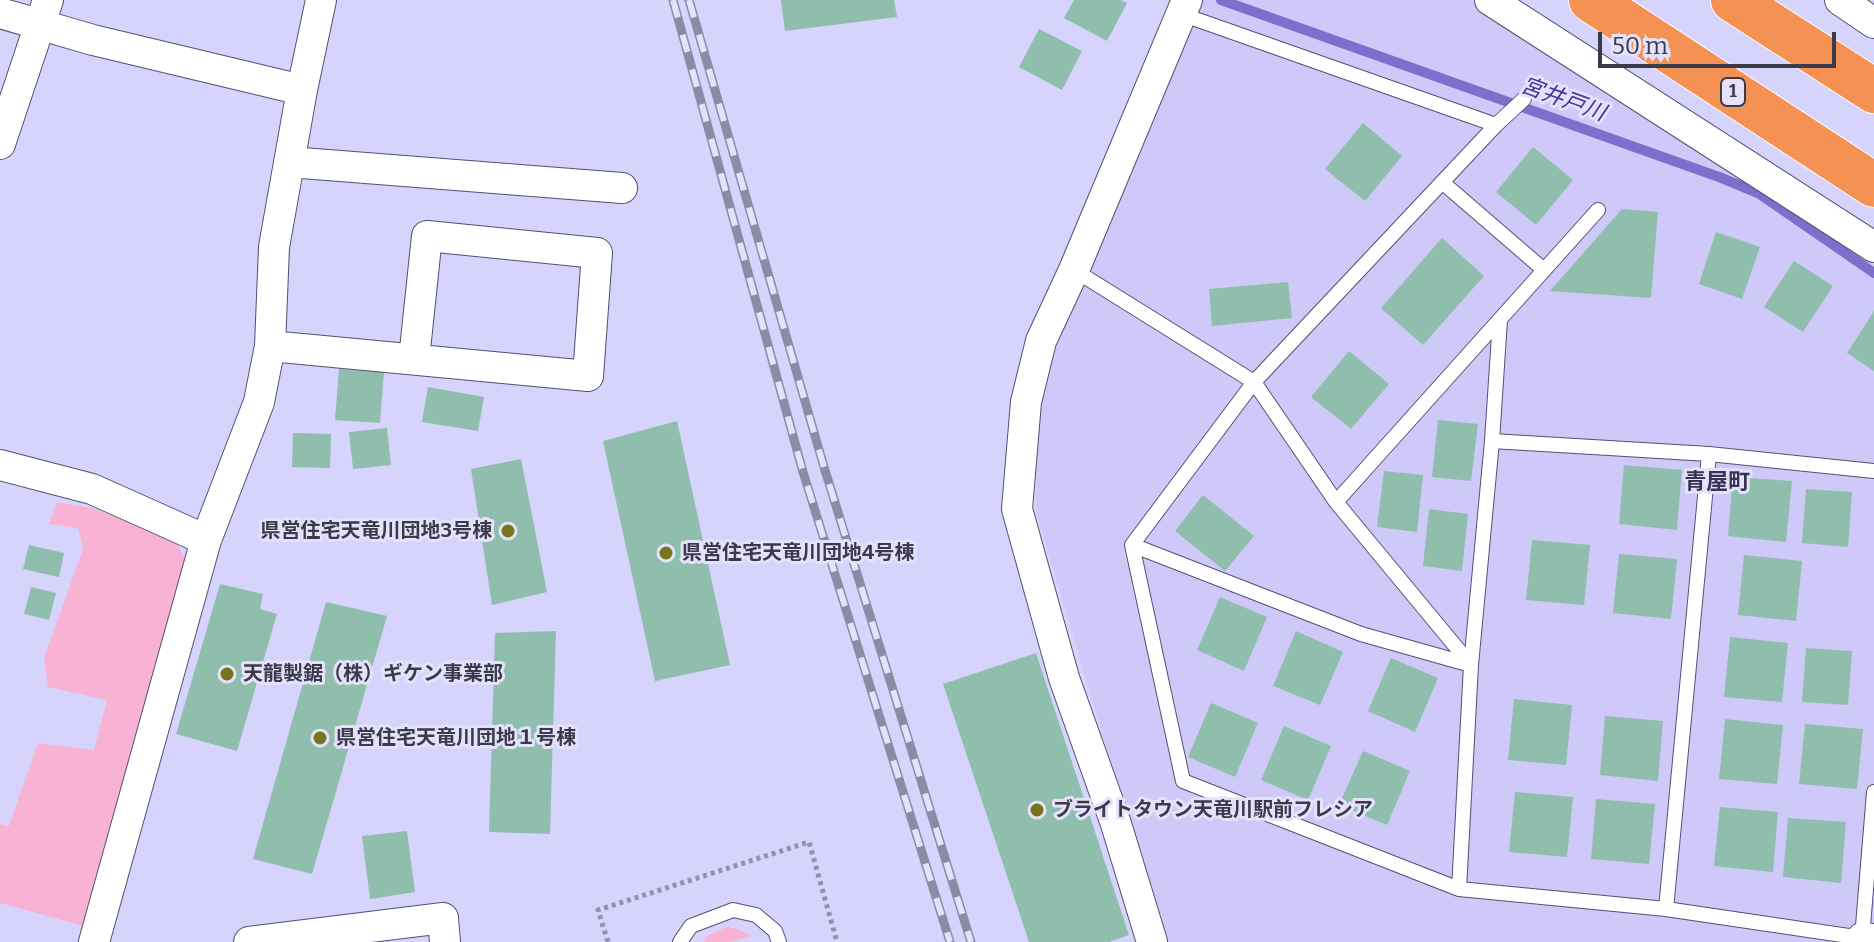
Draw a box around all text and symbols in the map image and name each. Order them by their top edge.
scale bar [1602,16,1840,66]
text: 50 m [1612,32,1668,60]
water label: 宮井戸川 [1517,73,1609,127]
road number: 1 [1721,78,1745,106]
district label: 青屋町 [1684,470,1750,496]
place label: 県営住宅天竜川団地3号棟 [260,519,492,543]
marker: 県営住宅天竜川団地3号棟 [499,522,517,540]
place label: 県営住宅天竜川団地4号棟 [682,541,914,565]
marker: 県営住宅天竜川団地4号棟 [657,544,675,562]
place label: 天龍製鋸（株）ギケン事業部 [243,662,503,686]
marker: 天龍製鋸（株）ギケン事業部 [218,665,236,683]
place label: 県営住宅天竜川団地１号棟 [336,726,576,750]
marker: 県営住宅天竜川団地１号棟 [311,729,329,747]
place label: ブライトタウン天竜川駅前フレシア [1053,798,1373,822]
marker: ブライトタウン天竜川駅前フレシア [1028,801,1046,819]

